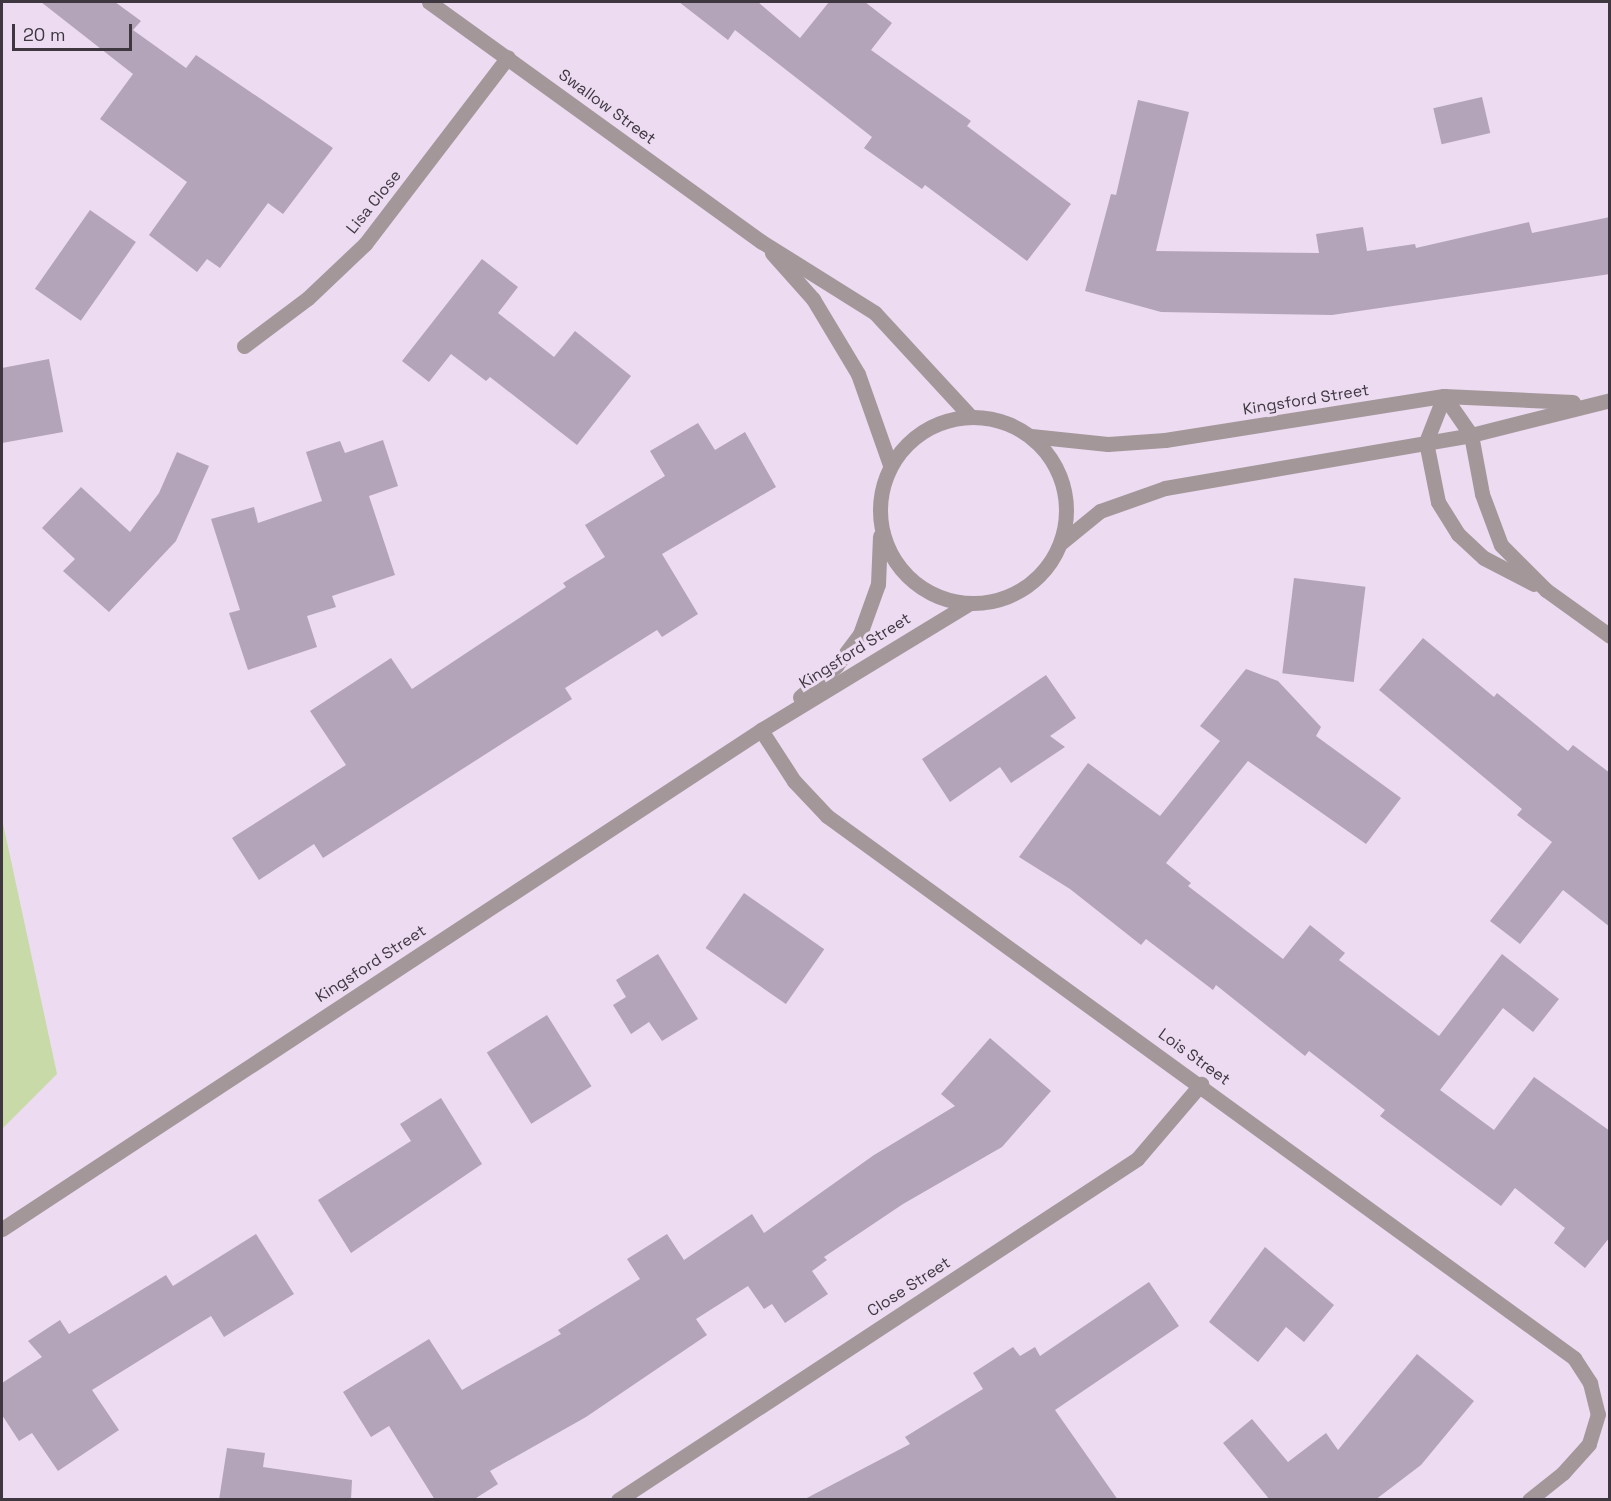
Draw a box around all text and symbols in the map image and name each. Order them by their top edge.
scale bar [15,12,135,50]
text: 20 m [23,23,66,46]
street label: Swallow Street [555,65,659,149]
street label: Lisa Close [343,166,405,238]
street label: Kingsford Street [1241,381,1371,419]
street label: Kingsford Street [796,609,914,693]
street label: Kingsford Street [312,921,430,1007]
street label: Lois Street [1154,1025,1234,1089]
street label: Close Street [864,1253,954,1321]

